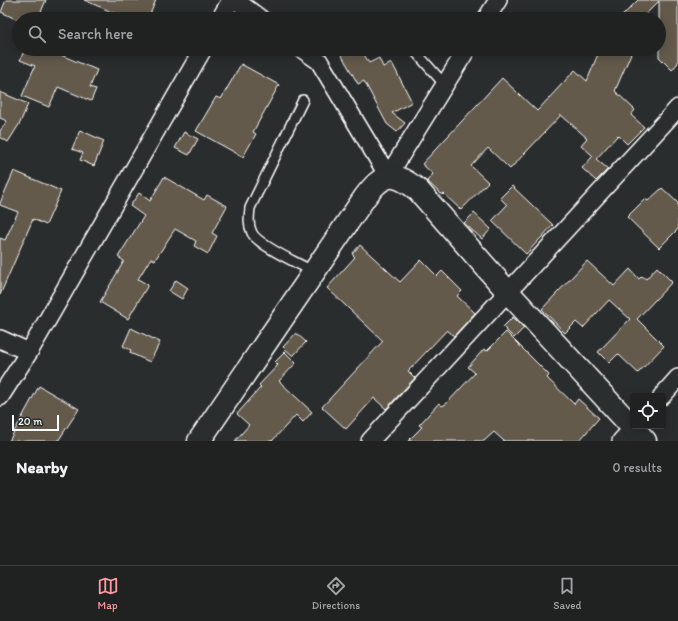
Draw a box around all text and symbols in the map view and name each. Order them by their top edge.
search box [12,12,666,56]
icon: search [26,23,48,45]
text: Search here [58,25,133,43]
map controls [630,393,666,429]
button: locate [630,393,666,429]
scale bar [12,413,59,432]
text: 20 m [18,415,42,428]
text: Nearby [16,457,68,477]
text: 0 results [612,460,662,475]
tab: Map [97,575,119,612]
tab: Directions [312,575,360,612]
tab: Saved [553,575,581,612]

